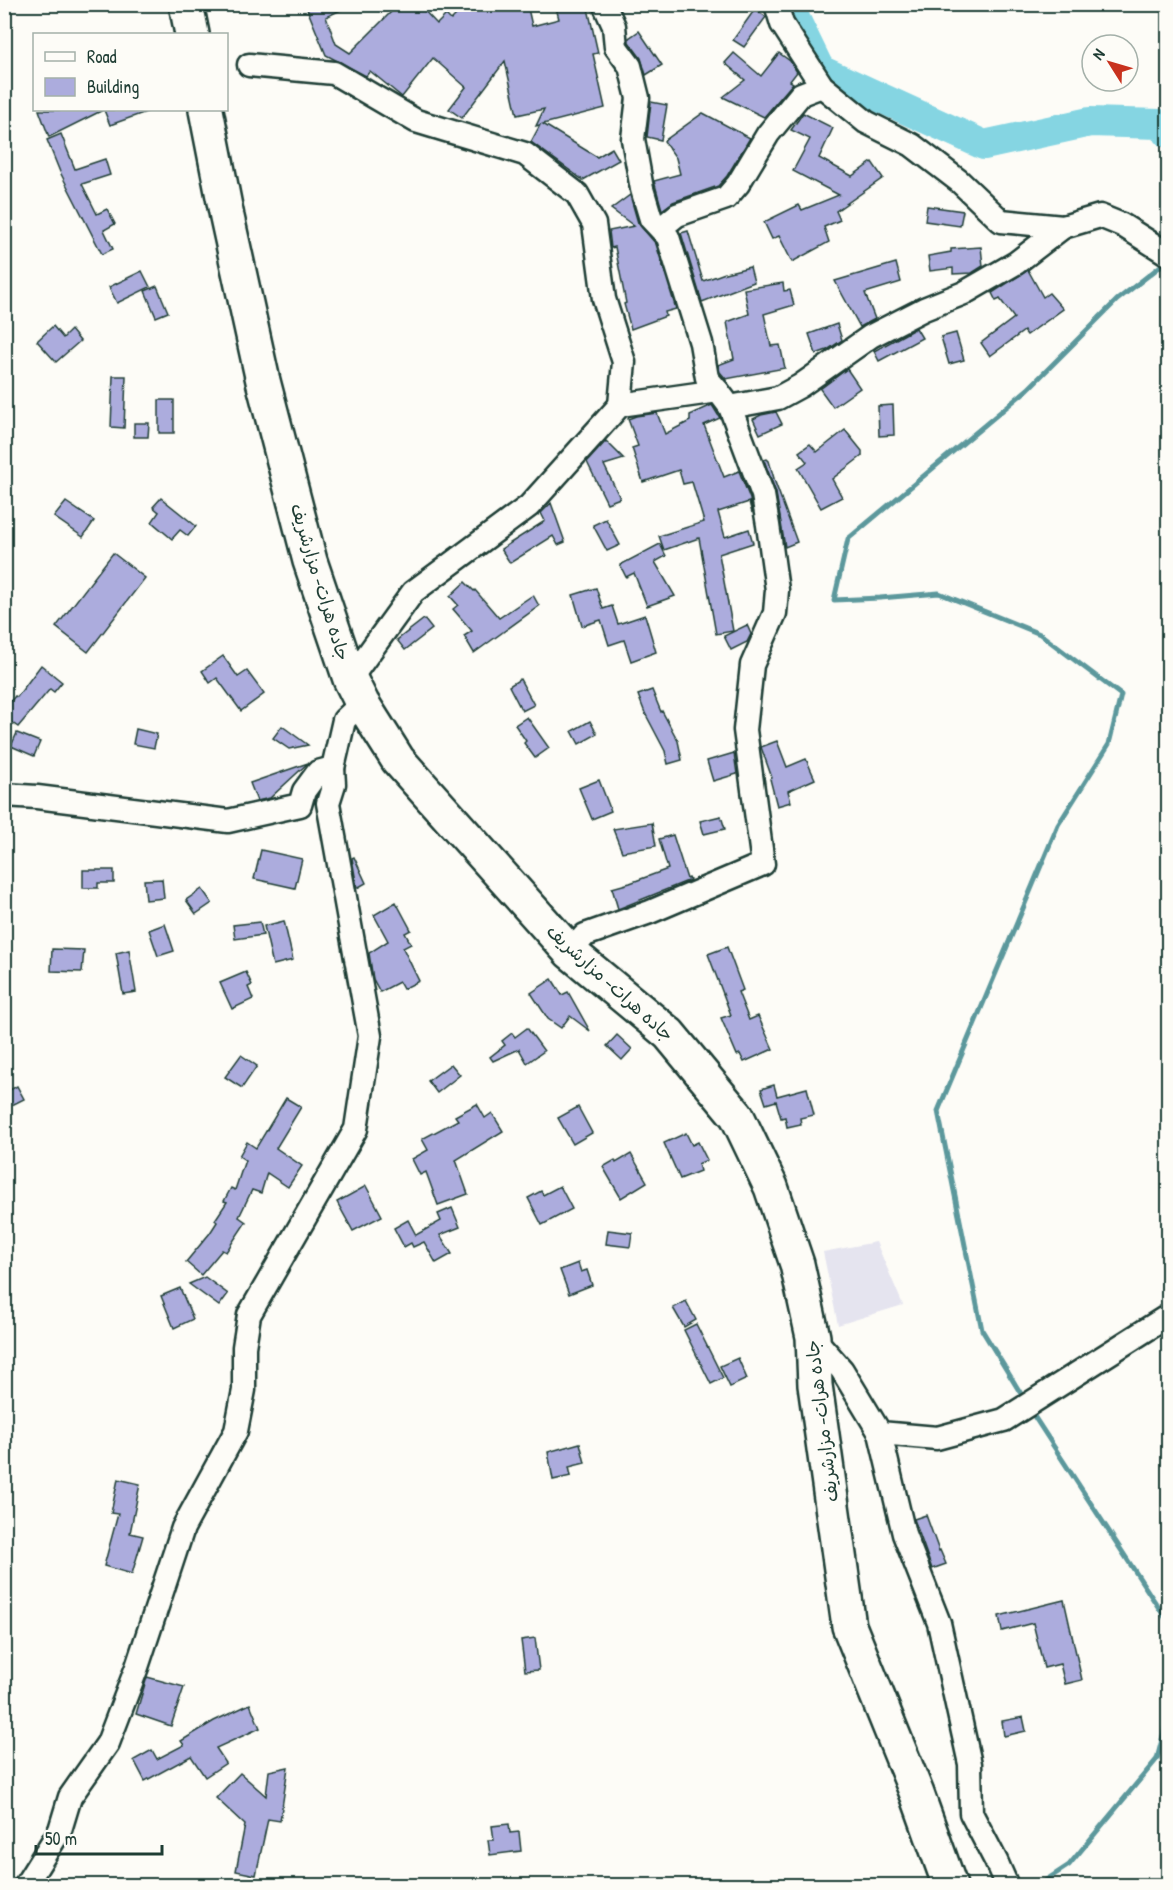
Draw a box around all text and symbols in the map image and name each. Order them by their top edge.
legend [33,33,228,111]
north arrow [1080,33,1140,93]
text: Road [87,44,117,69]
text: N [1087,44,1110,64]
text: Building [87,74,139,99]
street label: جاده هرات- مزارشریف [285,500,356,664]
street label: جاده هرات- مزارشریف [541,919,679,1047]
street label: جاده هرات- مزارشریف [799,1338,844,1504]
scale bar [36,1818,162,1856]
text: 50 m [45,1826,77,1851]

